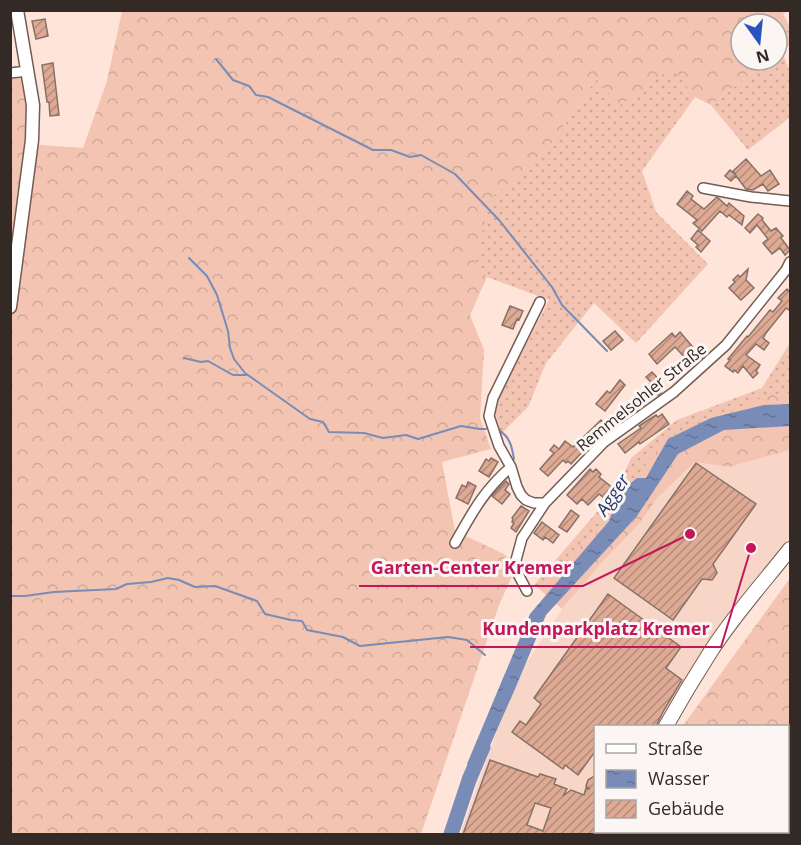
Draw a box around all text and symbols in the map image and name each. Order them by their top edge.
north arrow [729,12,789,72]
text: N [754,44,772,69]
street label: Remmelsohler Straße [571,338,711,456]
water label: Agger [589,468,635,521]
callout: Garten-Center Kremer [359,550,583,586]
text: Garten-Center Kremer [371,555,571,579]
callout: Kundenparkplatz Kremer [470,611,721,647]
text: Kundenparkplatz Kremer [482,616,710,640]
legend [594,725,789,833]
text: Straße [648,736,703,760]
text: Wasser [648,766,710,790]
text: Gebäude [648,796,724,820]

